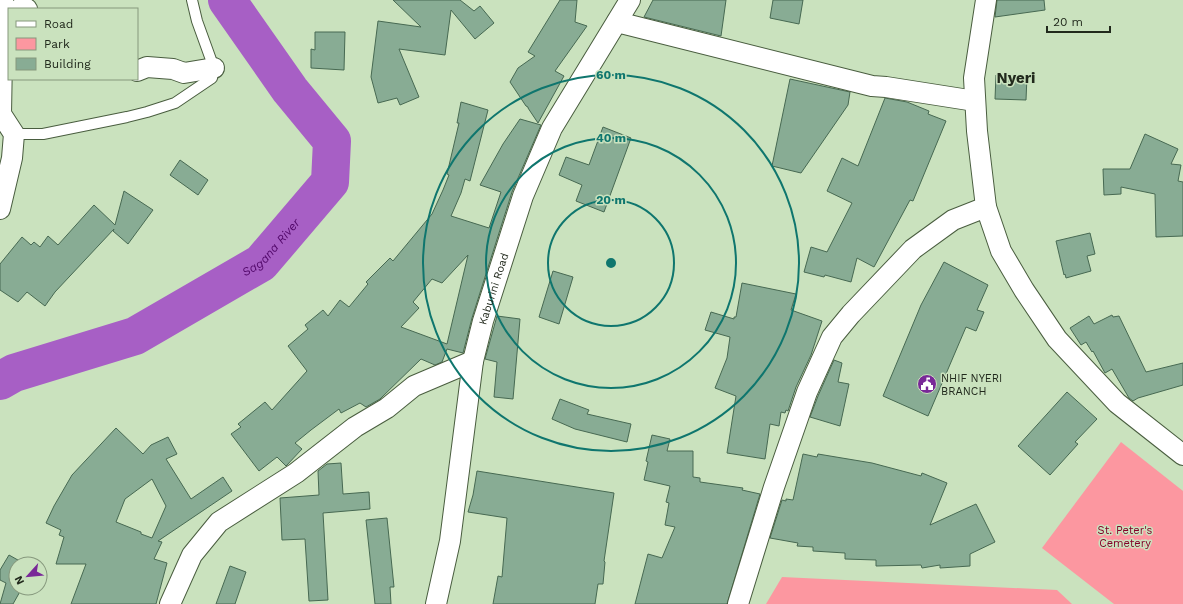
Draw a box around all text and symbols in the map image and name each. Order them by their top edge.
legend [8,8,138,80]
scale bar [1047,8,1110,34]
text: 20 m [1053,15,1083,29]
text: Road [44,17,73,31]
text: Park [44,37,70,51]
text: Building [44,57,91,71]
text: 60 m [596,68,626,82]
district label: Nyeri [997,69,1035,87]
text: 40 m [596,131,626,145]
text: 20 m [596,193,626,207]
water label: Sagana River [240,215,304,279]
street label: Kaburini Road [476,251,511,326]
centre of rings [604,256,618,270]
place label: NHIF NYERI BRANCH [941,372,1002,398]
public building icon: NHIF NYERI BRANCH [916,373,938,395]
park label: St. Peter's Cemetery [1098,524,1153,550]
north arrow [8,556,48,596]
text: N [12,574,27,587]

